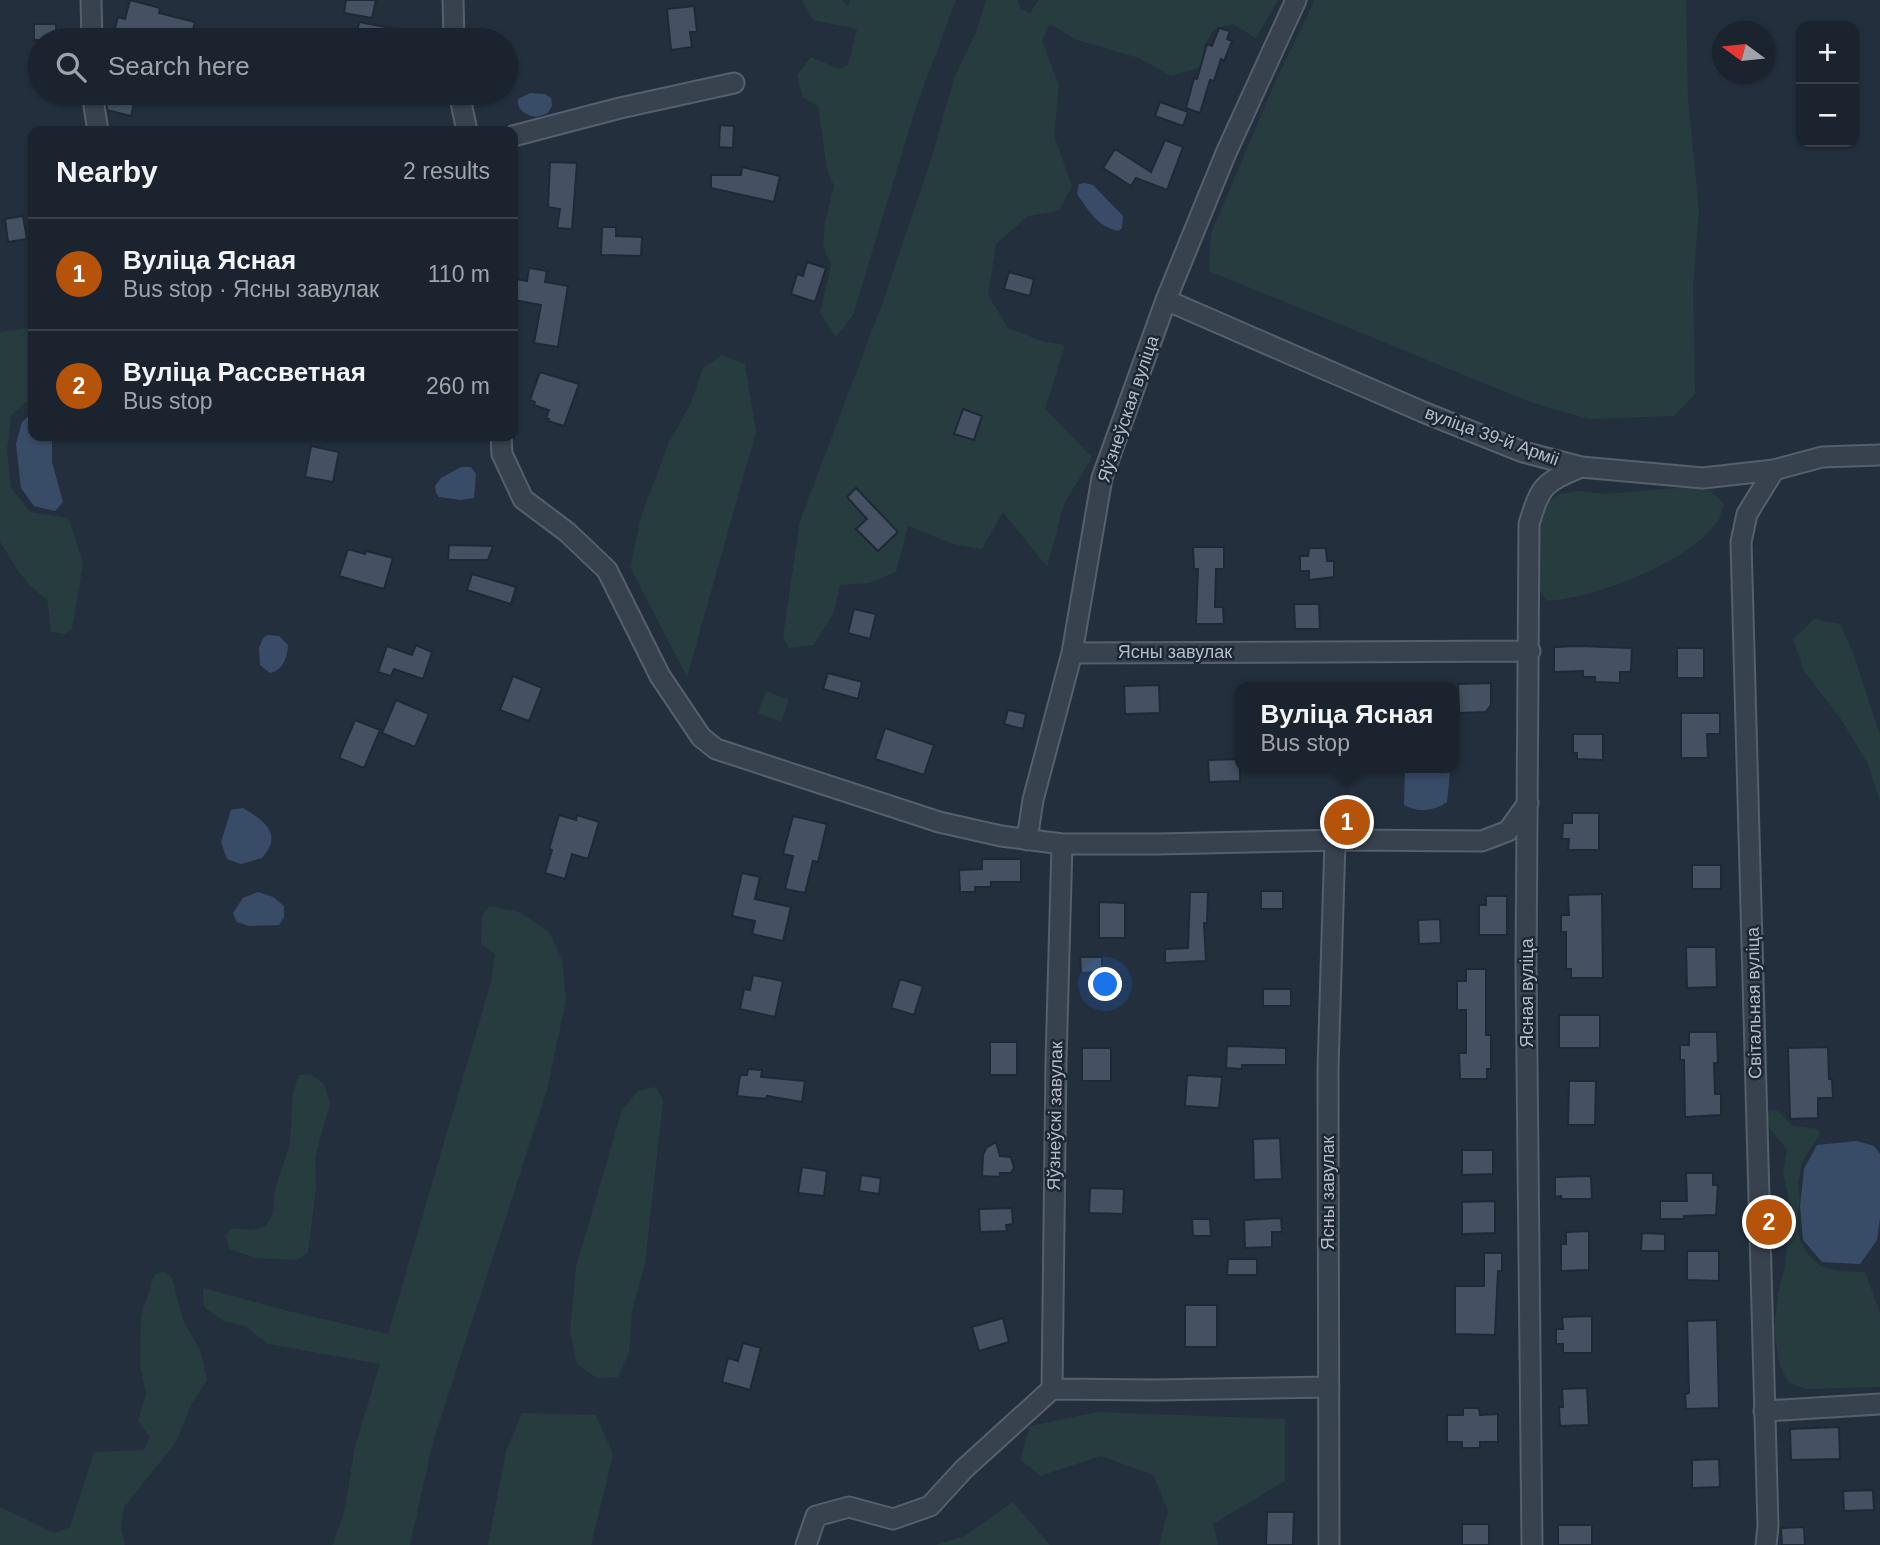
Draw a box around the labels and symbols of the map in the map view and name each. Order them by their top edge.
north arrow [1712,21,1775,84]
street label: Яўзнеўская вуліца [1094,332,1163,485]
street label: вуліца 39-й Арміі [1422,402,1562,470]
street label: Ясны завулак [1118,642,1232,662]
pin: 1 [1324,796,1370,848]
street label: Світальная вуліца [1743,926,1765,1079]
street label: Ясная вуліца [1517,937,1537,1048]
your location [1088,967,1122,1001]
street label: Яўзнеўскі завулак [1044,1041,1066,1191]
street label: Ясны завулак [1318,1136,1338,1250]
pin: 2 [1746,1196,1792,1248]

